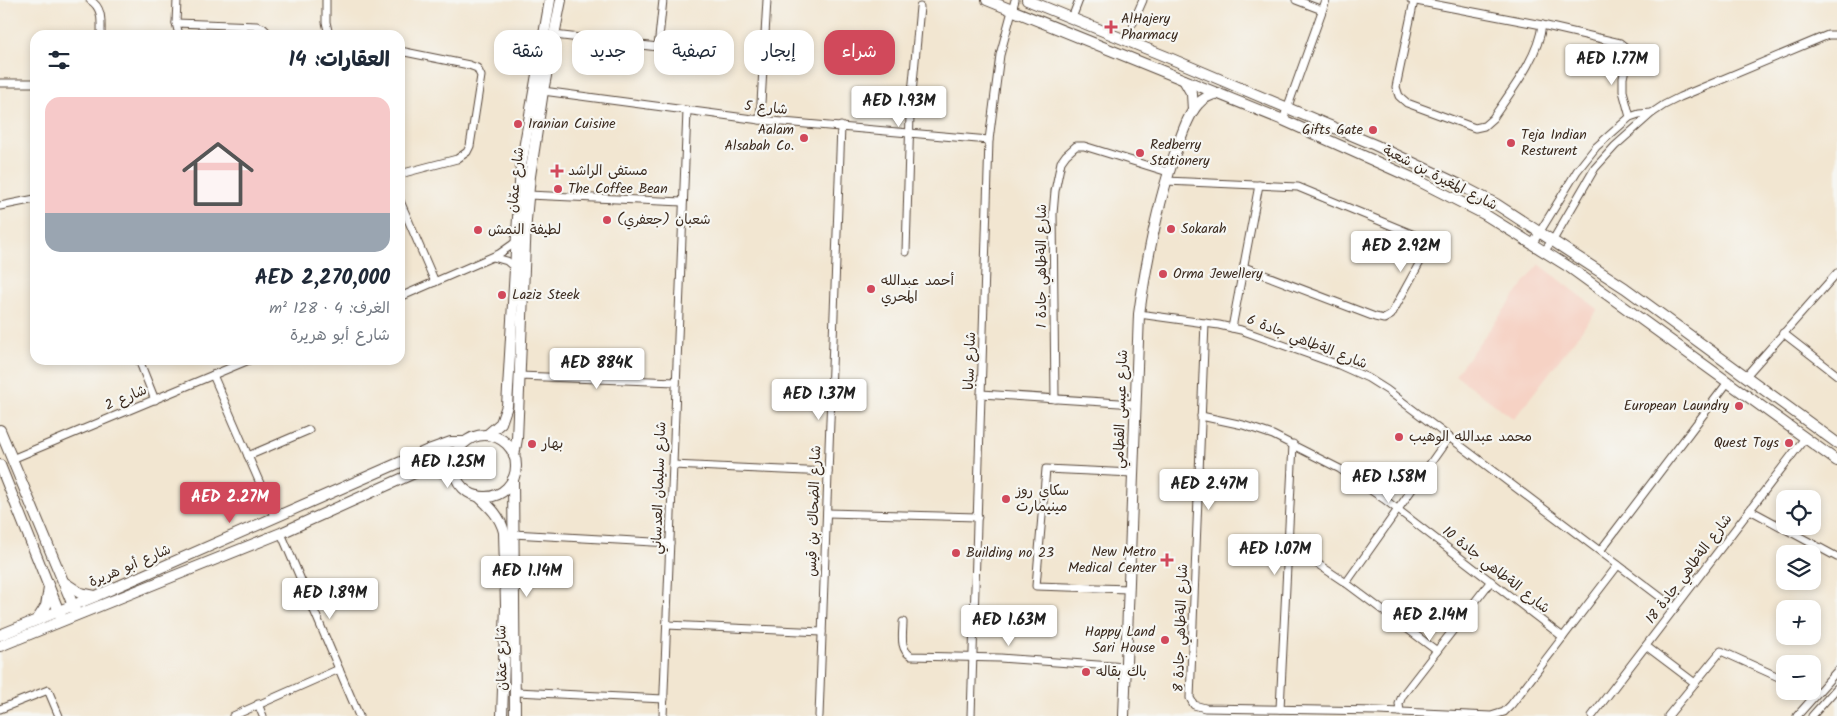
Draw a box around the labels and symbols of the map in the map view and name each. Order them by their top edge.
place label: AlHajery Pharmacy [1121,8,1178,46]
marker: AlHajery Pharmacy [1105,21,1117,33]
pin: AED 1.77M [1555,44,1669,86]
pin: AED 1.93M [842,86,956,128]
street label: شارع 5 [743,95,789,121]
place label: Iranian Cuisine [528,113,616,135]
marker: Iranian Cuisine [512,118,524,130]
place label: Aalam Alsabah Co. [724,119,794,157]
place label: Gifts Gate [1302,119,1364,141]
marker: Gifts Gate [1367,124,1379,136]
place label: Teja Indian Resturent [1521,124,1587,162]
marker: Aalam Alsabah Co. [798,132,810,144]
place label: Redberry Stationery [1150,134,1210,172]
marker: Teja Indian Resturent [1505,137,1517,149]
street label: شارع المغيرة بن شعبة [1379,140,1501,216]
street label: شارع عمّان [502,146,530,214]
marker: Redberry Stationery [1134,147,1146,159]
place label: مستفى الراشد [568,160,648,182]
marker: مستفى الراشد [550,164,564,178]
place label: The Coffee Bean [568,178,668,200]
marker: The Coffee Bean [552,183,564,195]
street label: شارع الةطاهي جادة 1 [1031,204,1054,328]
place label: شعبان (جعفري) [617,209,711,231]
marker: شعبان (جعفري) [601,214,613,226]
place label: Sokarah [1181,218,1227,240]
place label: لطيفة النمش [488,219,561,241]
marker: Sokarah [1165,223,1177,235]
marker: لطيفة النمش [472,224,484,236]
pin: AED 2.92M [1344,230,1458,273]
place label: Orma Jewellery [1173,263,1263,285]
marker: Orma Jewellery [1157,268,1169,280]
place label: أحمد عبدالله المحري [881,270,955,308]
marker: أحمد عبدالله المحري [865,283,877,295]
place label: Laziz Steek [512,284,580,306]
marker: Laziz Steek [496,289,508,301]
street label: شارع الةطاهي جادة 6 [1243,309,1371,376]
street label: شارع سابا [958,331,982,391]
pin: AED 884K [545,348,649,390]
street label: شارع عيسى القطامي [1108,349,1135,469]
pin: AED 1.37M [762,378,876,421]
street label: شارع 2 [101,379,151,417]
place label: European Laundry [1624,395,1729,417]
marker: European Laundry [1733,400,1745,412]
street label: شارع سليمان العدساني [646,421,673,555]
place label: محمد عبدالله الوهيب [1409,426,1532,448]
marker: محمد عبدالله الوهيب [1393,431,1405,443]
place label: Quest Toys [1714,432,1779,454]
place label: بهار [541,433,563,455]
marker: Quest Toys [1783,437,1795,449]
marker: بهار [526,438,538,450]
street label: شارع الضحاك بن قيس [801,445,827,577]
pin: AED 1.25M [391,446,505,489]
pin: AED 1.58M [1332,462,1446,504]
pin: AED 2.47M [1152,468,1266,511]
place label: سكاي روز مينيمارت [1015,480,1069,518]
pin: AED 2.27M [173,482,287,524]
marker: سكاي روز مينيمارت [1000,493,1012,505]
street label: شارع الةطاهي جادة 18 [1640,509,1739,629]
street label: شارع الةطاهي جادة 10 [1437,521,1555,620]
pin: AED 1.07M [1218,534,1332,576]
street label: شارع أبو هريرة [85,539,175,593]
place label: New Metro Medical Center [1068,541,1157,579]
place label: Building no 23 [966,542,1054,564]
marker: Building no 23 [950,547,962,559]
marker: New Metro Medical Center [1160,553,1174,567]
pin: AED 1.14M [470,556,584,598]
street label: شارع الةطاهي جادة 8 [1168,563,1195,693]
pin: AED 1.89M [273,578,387,620]
pin: AED 2.14M [1373,600,1487,642]
pin: AED 1.63M [952,604,1066,647]
place label: Happy Land Sari House [1085,621,1156,659]
street label: شارع عمّان [490,625,514,691]
marker: Happy Land Sari House [1159,634,1171,646]
place label: باك بقاله [1096,661,1147,683]
marker: باك بقاله [1080,666,1092,678]

